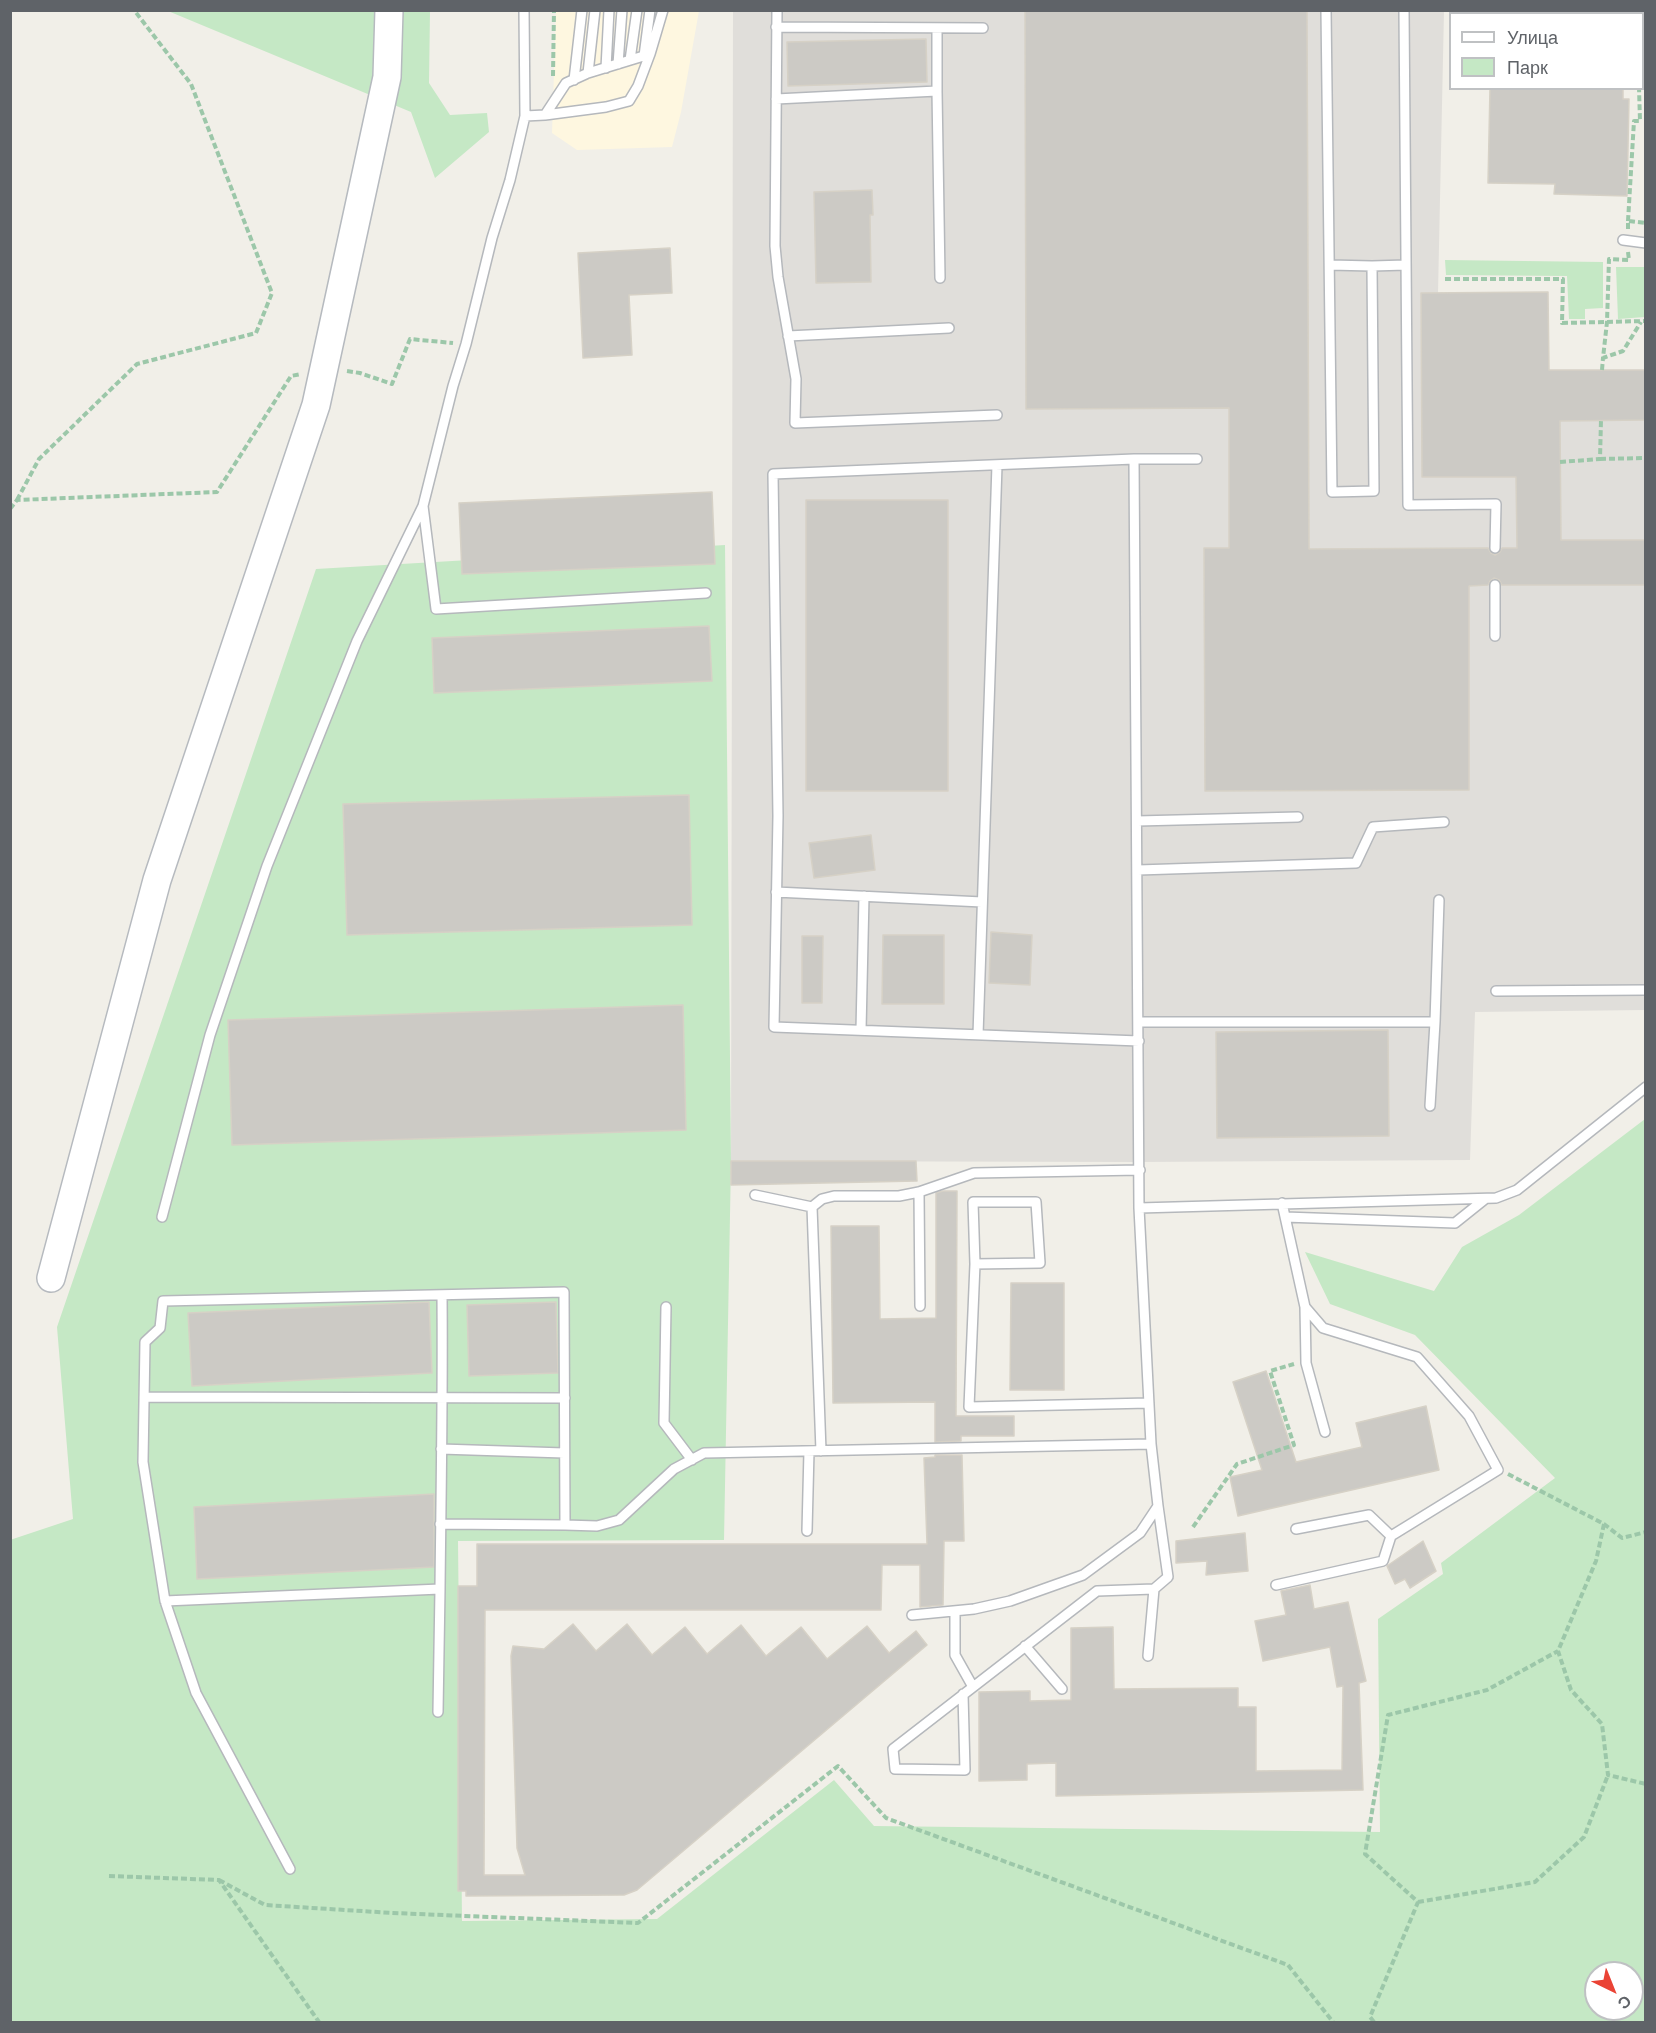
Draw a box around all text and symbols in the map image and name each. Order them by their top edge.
legend [1449,12,1644,90]
text: Улица [1507,26,1558,48]
text: Парк [1507,56,1548,78]
north arrow [1584,1961,1644,2021]
text: С [1615,1992,1636,2014]

